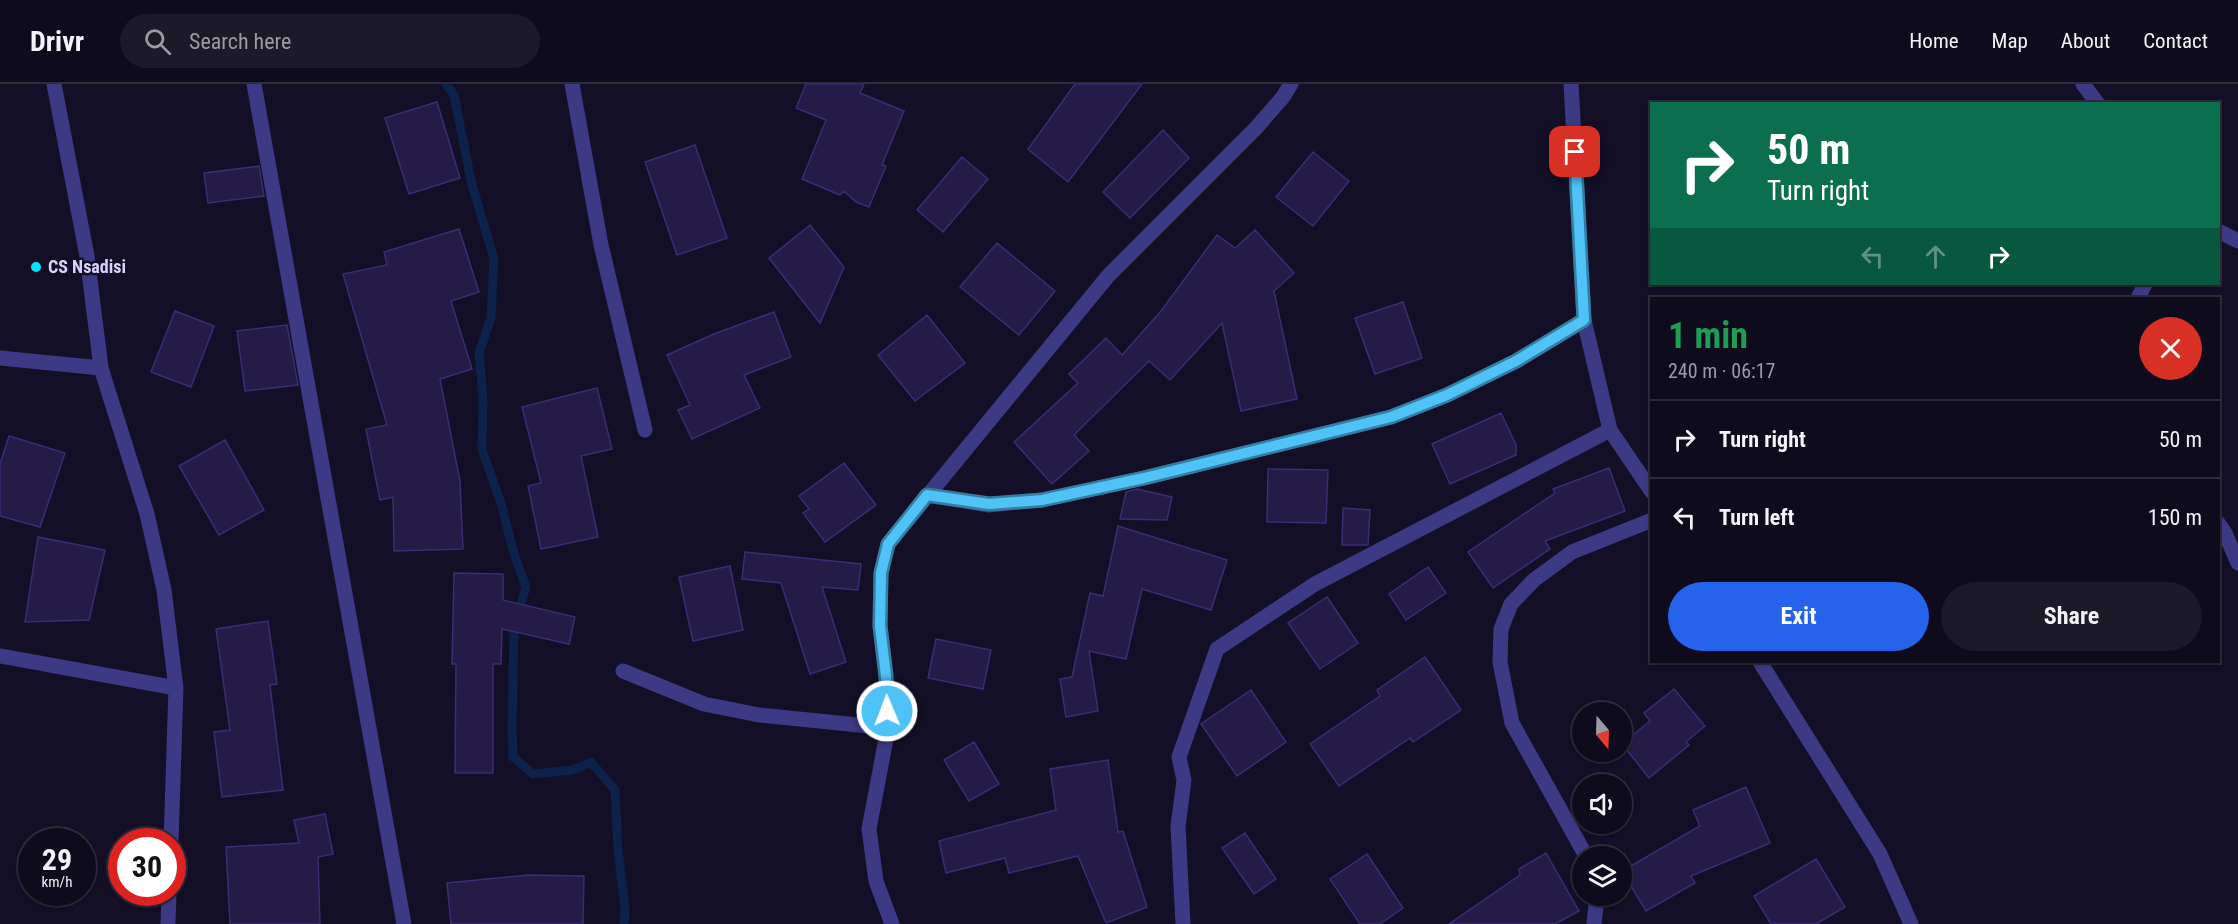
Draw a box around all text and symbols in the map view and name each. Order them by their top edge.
search box [120,14,540,68]
text: Drivr [30,25,84,58]
icon: search [141,25,174,58]
text: Search here [189,29,291,54]
text: Home [1909,29,1959,53]
text: Map [1992,29,2028,53]
text: About [2061,29,2110,53]
text: Contact [2143,29,2208,53]
text: 50 m [1767,125,1850,174]
pin [1549,126,1600,177]
icon: right [1668,126,1746,204]
icon: arrive [1558,135,1591,168]
text: Turn right [1767,175,1869,207]
icon: left [1856,240,1889,273]
icon: ahead [1919,240,1952,273]
icon: right [1982,240,2015,273]
place label: CS Nsadisi [48,256,126,277]
marker: CS Nsadisi [29,260,43,274]
text: 1 min [1668,315,1748,357]
button: close [2139,317,2202,380]
text: 240 m · 06:17 [1668,359,1775,383]
icon: right [1668,423,1701,456]
text: Turn right [1719,427,1806,452]
text: 50 m [2159,427,2202,452]
icon: left [1668,501,1701,534]
text: Turn left [1719,505,1794,530]
text: 150 m [2148,505,2202,530]
button: Exit [1668,582,1929,651]
button: Share [1941,582,2202,651]
position arrow [855,679,919,743]
north arrow [1572,702,1632,762]
map controls [1572,702,1632,906]
button: sound [1572,774,1632,834]
speed limit sign: 30 [108,828,186,906]
text: 29 [42,842,72,877]
button: layers [1572,846,1632,906]
text: km/h [42,873,72,891]

